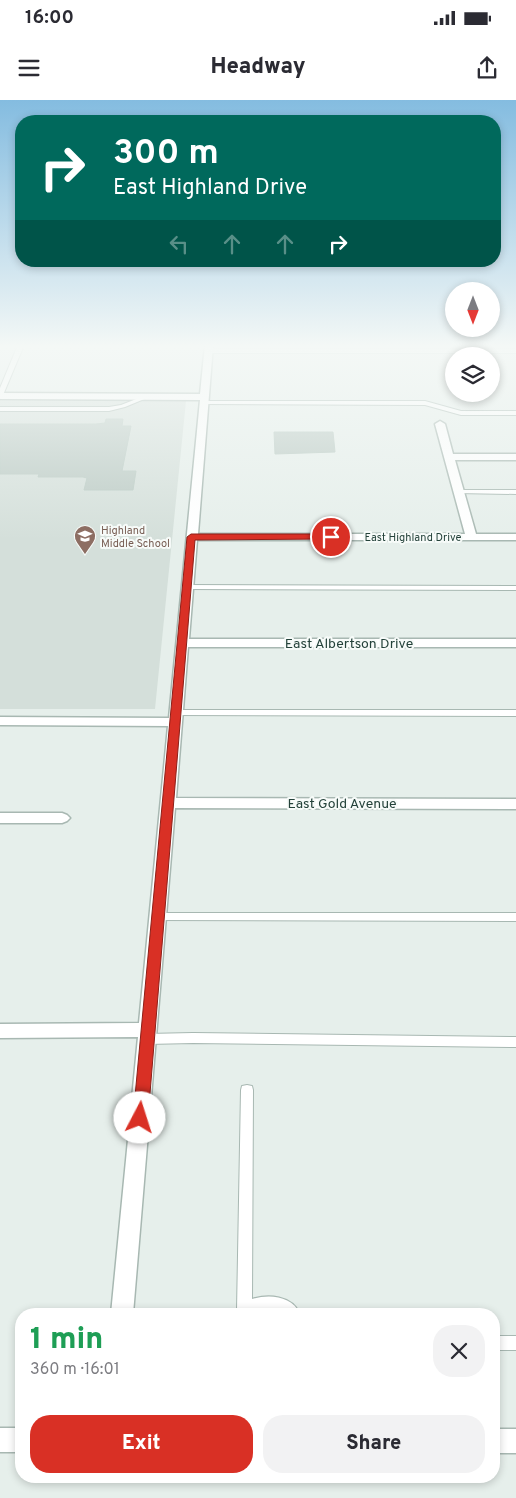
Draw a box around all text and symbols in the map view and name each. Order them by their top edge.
text: 16:00 [25,6,74,30]
icon: menu [15,54,43,82]
text: Headway [210,54,306,81]
icon: share [473,54,501,82]
text: 300 m [113,132,219,176]
icon: right [30,135,95,200]
text: East Highland Drive [113,175,307,202]
icon: left [165,230,193,258]
icon: ahead [218,230,246,258]
icon: ahead [271,230,299,258]
icon: right [324,230,352,258]
north arrow [445,282,500,338]
map controls [445,282,500,402]
button: layers [445,347,500,402]
pin [310,516,352,558]
icon: arrive [317,523,345,551]
school or university icon: Highland Middle School [73,524,97,555]
place label: Highland Middle School [101,524,170,551]
street label: East Highland Drive [365,531,462,545]
street label: East Albertson Drive [285,636,413,653]
street label: East Gold Avenue [287,796,397,813]
position arrow [113,1091,165,1143]
text: 1 min [30,1322,103,1359]
button: close [433,1325,485,1377]
text: 360 m · 16:01 [30,1360,120,1380]
button: Exit [30,1415,253,1473]
button: Share [263,1415,485,1473]

